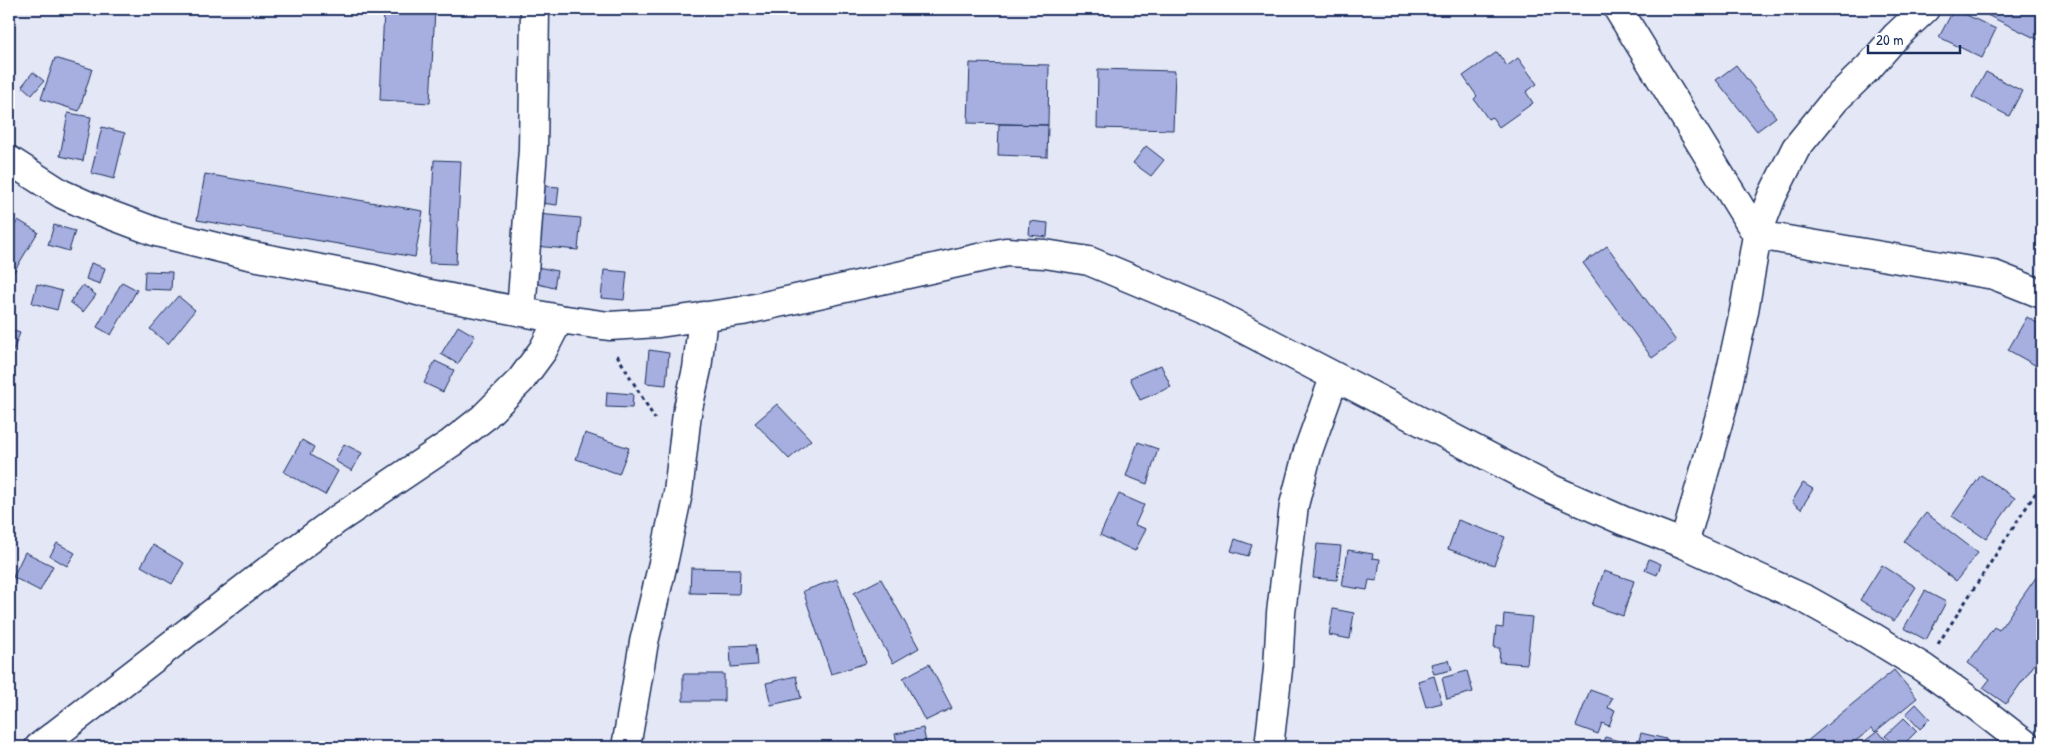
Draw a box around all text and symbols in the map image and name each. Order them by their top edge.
scale bar [1868,22,1961,54]
text: 20 m [1876,29,1903,50]

